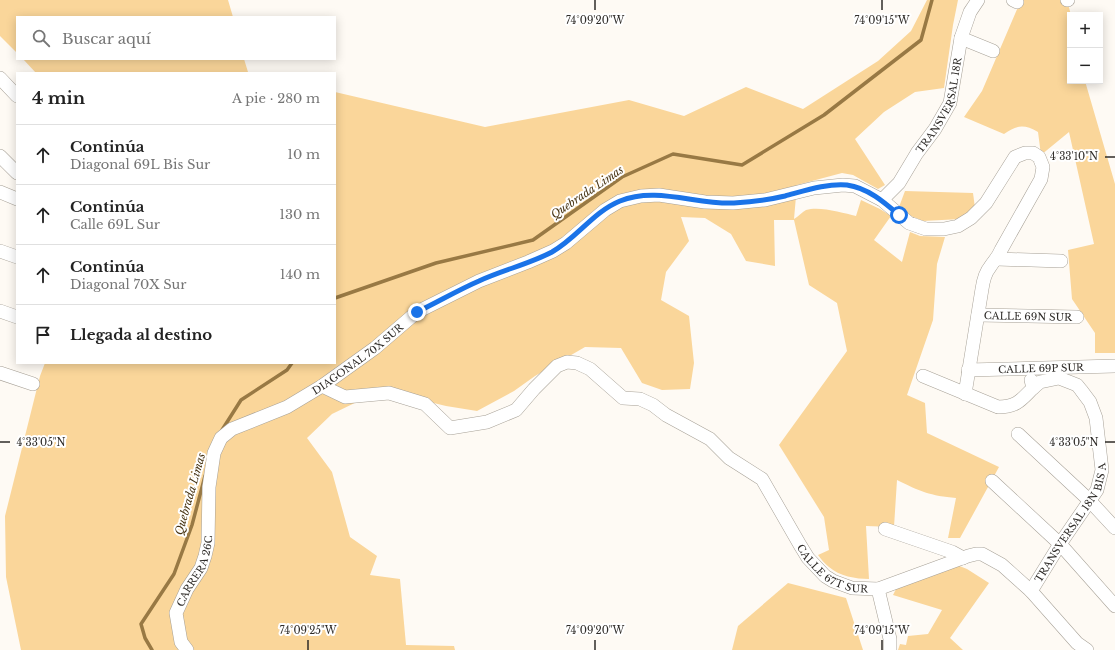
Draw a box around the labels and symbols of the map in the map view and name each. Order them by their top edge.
text: 74°09'20"W [566,14,624,27]
text: 74°09'15"W [854,14,910,27]
street label: TRANSVERSAL 18R [913,55,965,156]
text: 4°33'10"N [1050,150,1098,163]
water label: Quebrada Limas [548,163,626,221]
route start [890,206,908,224]
route end [408,303,426,321]
street label: CALLE 69N SUR [984,309,1073,324]
street label: DIAGONAL 70X SUR [310,320,407,397]
street label: CALLE 69P SUR [998,361,1085,376]
text: 4°33'05"N [16,436,66,449]
text: 4°33'05"N [1049,436,1099,449]
water label: Quebrada Limas [172,451,208,537]
street label: TRANSVERSAL 18N BIS A [1032,462,1109,585]
street label: CARRERA 26C [174,535,215,609]
street label: CALLE 67T SUR [794,542,869,596]
text: 74°09'25"W [280,624,337,637]
text: 74°09'20"W [566,624,624,637]
text: 74°09'15"W [854,624,910,637]

